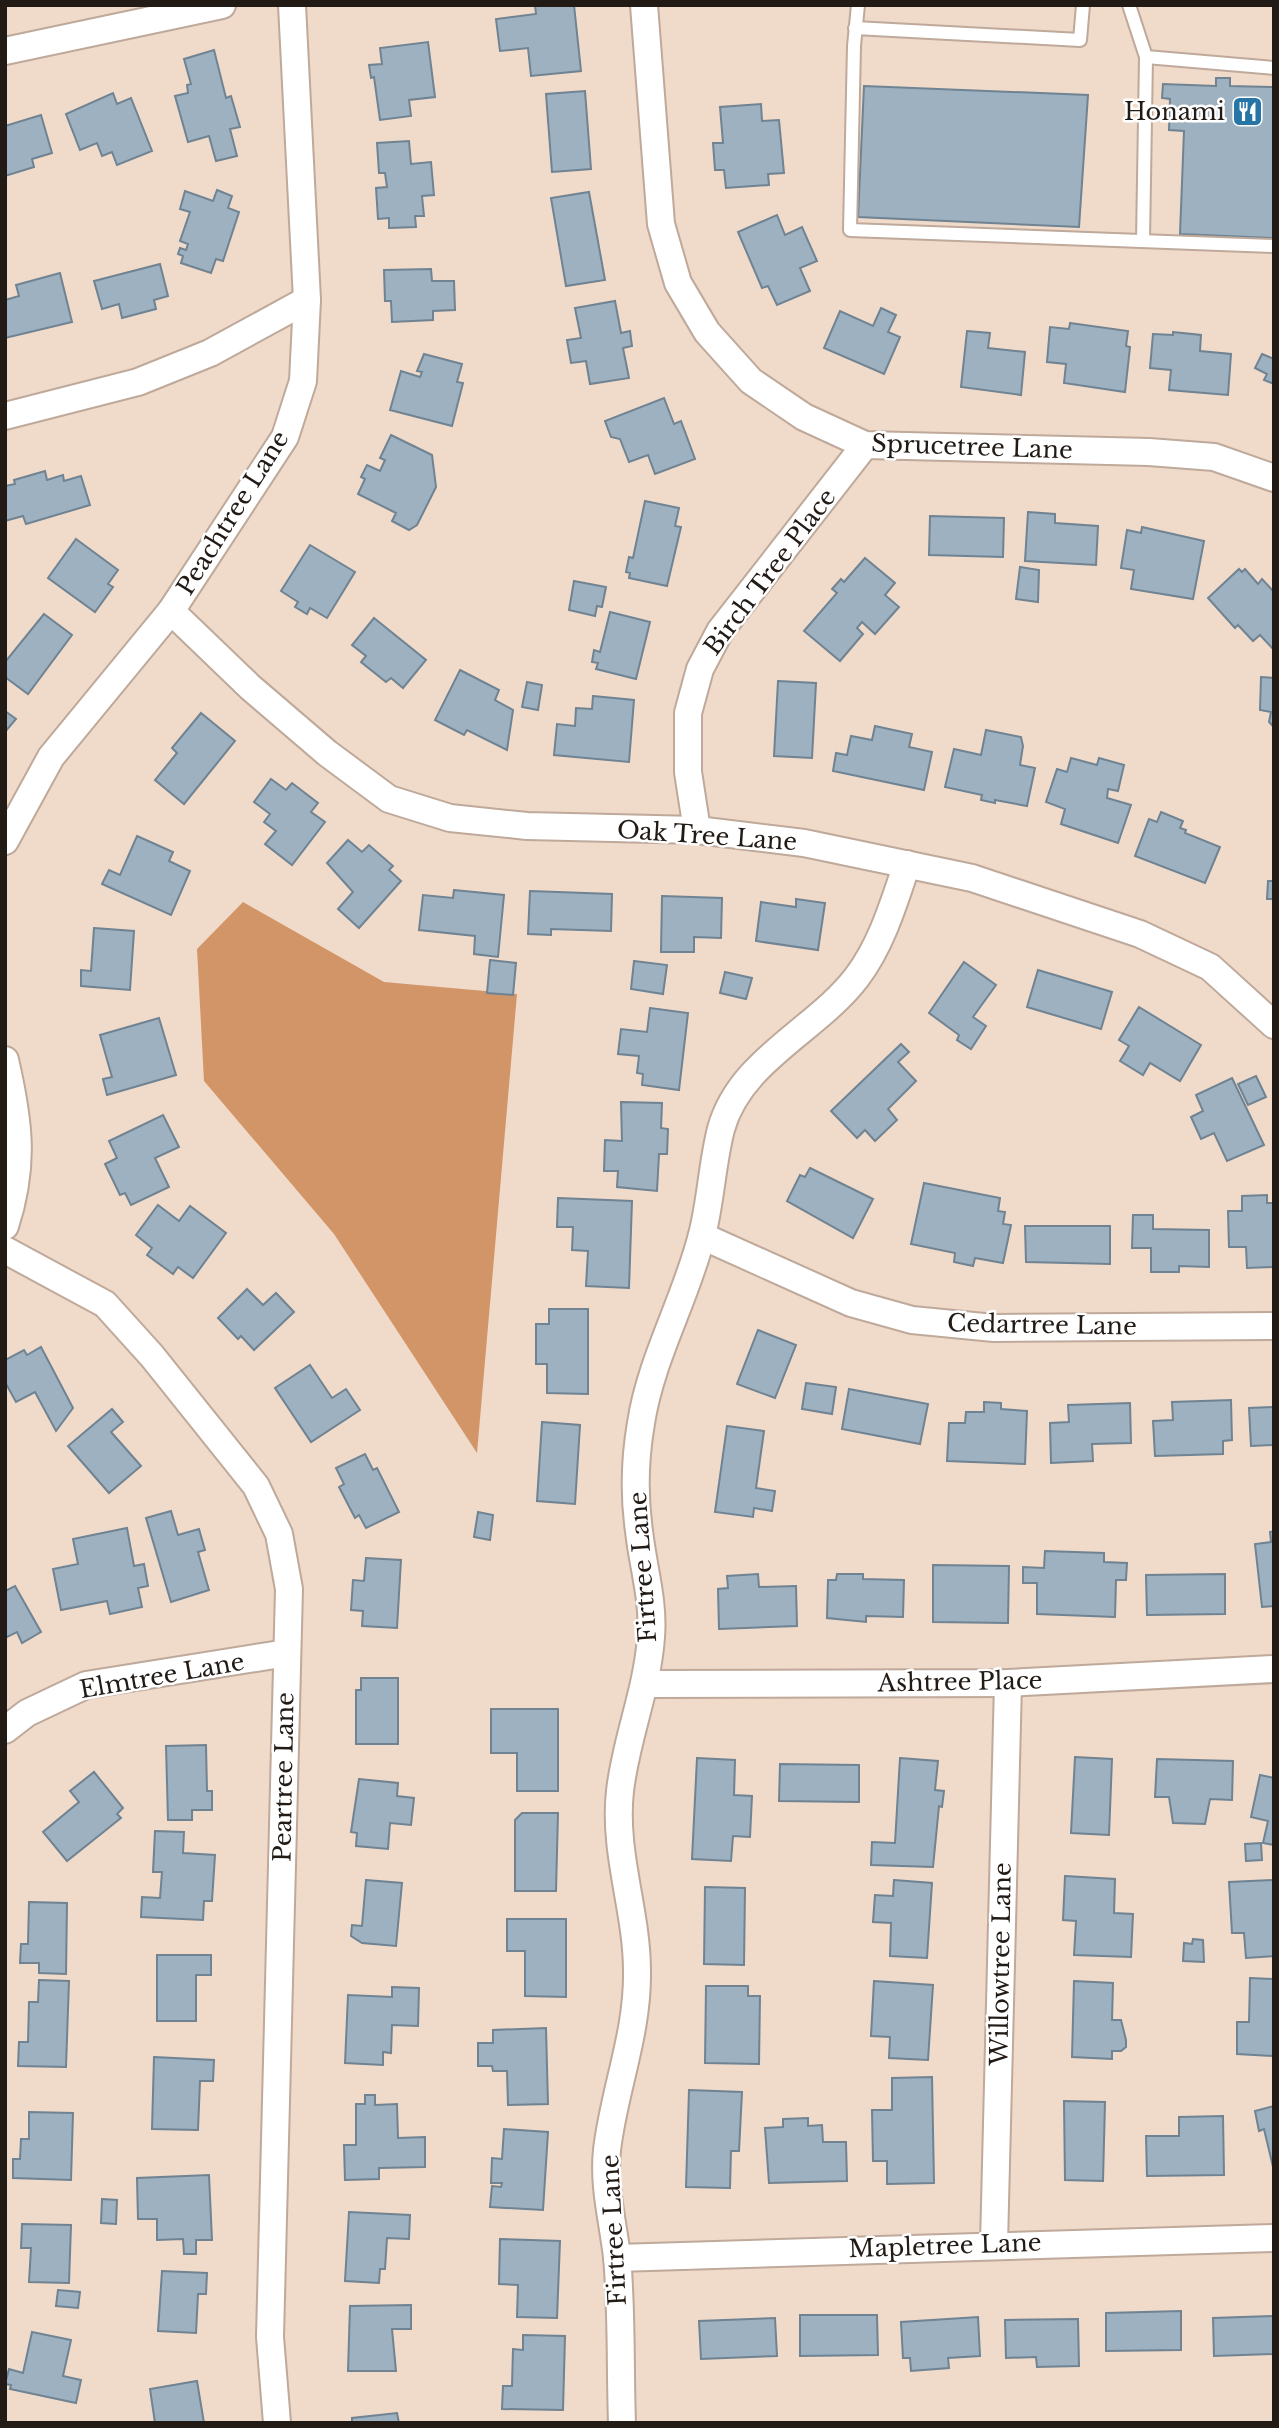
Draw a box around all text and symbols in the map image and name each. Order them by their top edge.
restaurant icon: Honami [1231,95,1265,129]
place label: Honami [1124,97,1225,126]
street label: Peachtree Lane [170,425,295,600]
street label: Sprucetree Lane [871,428,1073,465]
street label: Birch Tree Place [698,483,842,661]
street label: Oak Tree Lane [616,815,798,856]
street label: Cedartree Lane [947,1308,1137,1341]
street label: Firtree Lane [623,1491,662,1644]
street label: Elmtree Lane [77,1647,246,1704]
street label: Ashtree Place [876,1666,1043,1697]
street label: Peartree Lane [268,1692,299,1862]
street label: Willowtree Lane [984,1862,1017,2067]
street label: Firtree Lane [595,2154,632,2306]
street label: Mapletree Lane [848,2228,1042,2263]

